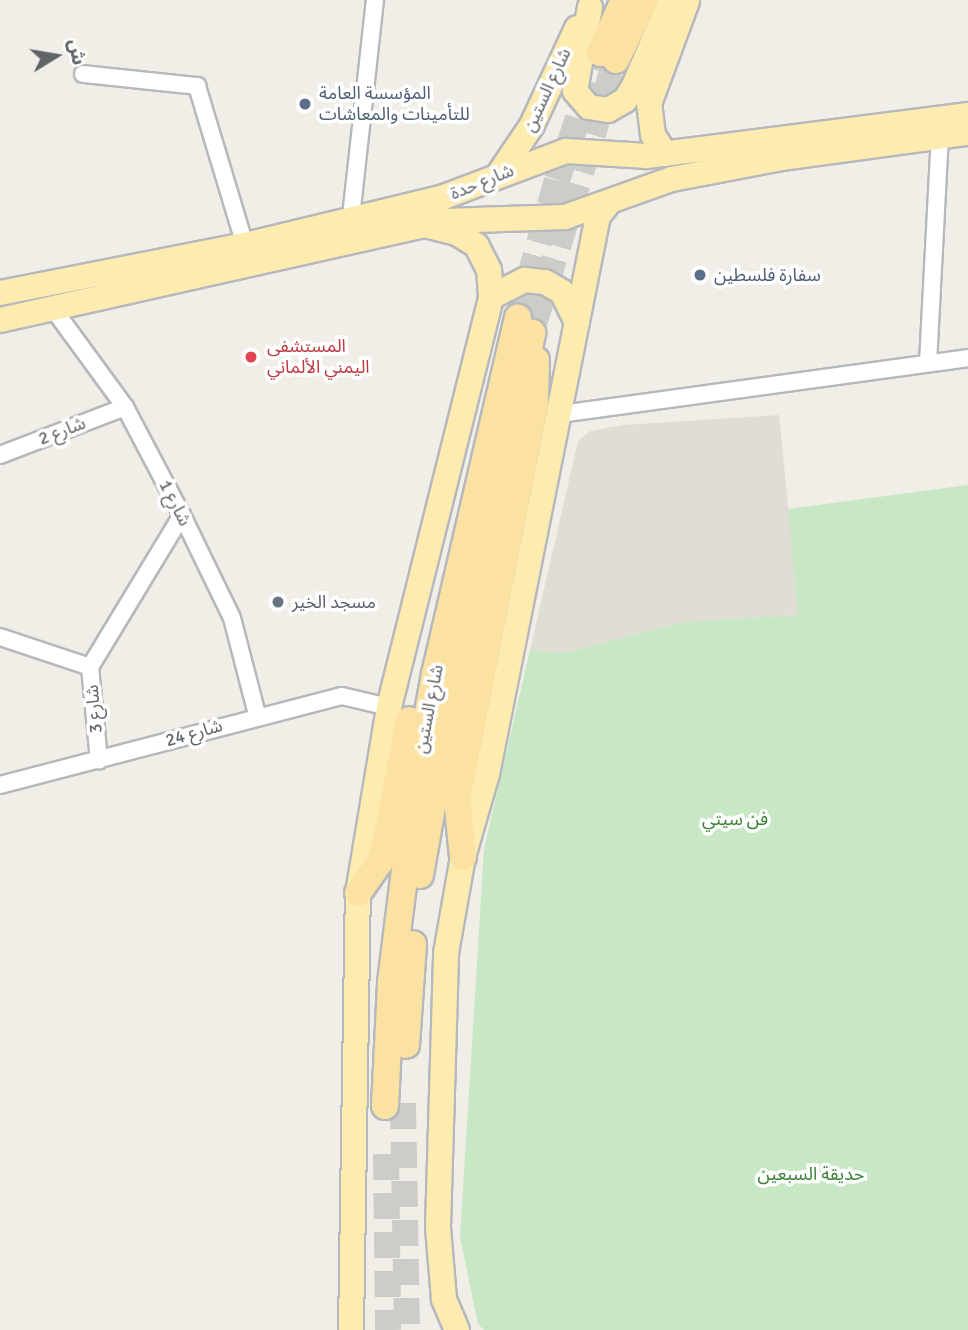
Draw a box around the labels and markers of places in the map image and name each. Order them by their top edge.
place label: المؤسسة العامة للتأمينات والمعاشات [319,83,470,126]
marker: المؤسسة العامة للتأمينات والمعاشات [297,96,313,112]
place label: سفارة فلسطين [714,264,821,286]
marker: سفارة فلسطين [692,267,708,283]
place label: المستشفى اليمني الألماني [267,336,370,378]
marker: المستشفى اليمني الألماني [241,347,261,367]
place label: مسجد الخير [292,591,376,613]
marker: مسجد الخير [270,594,286,610]

